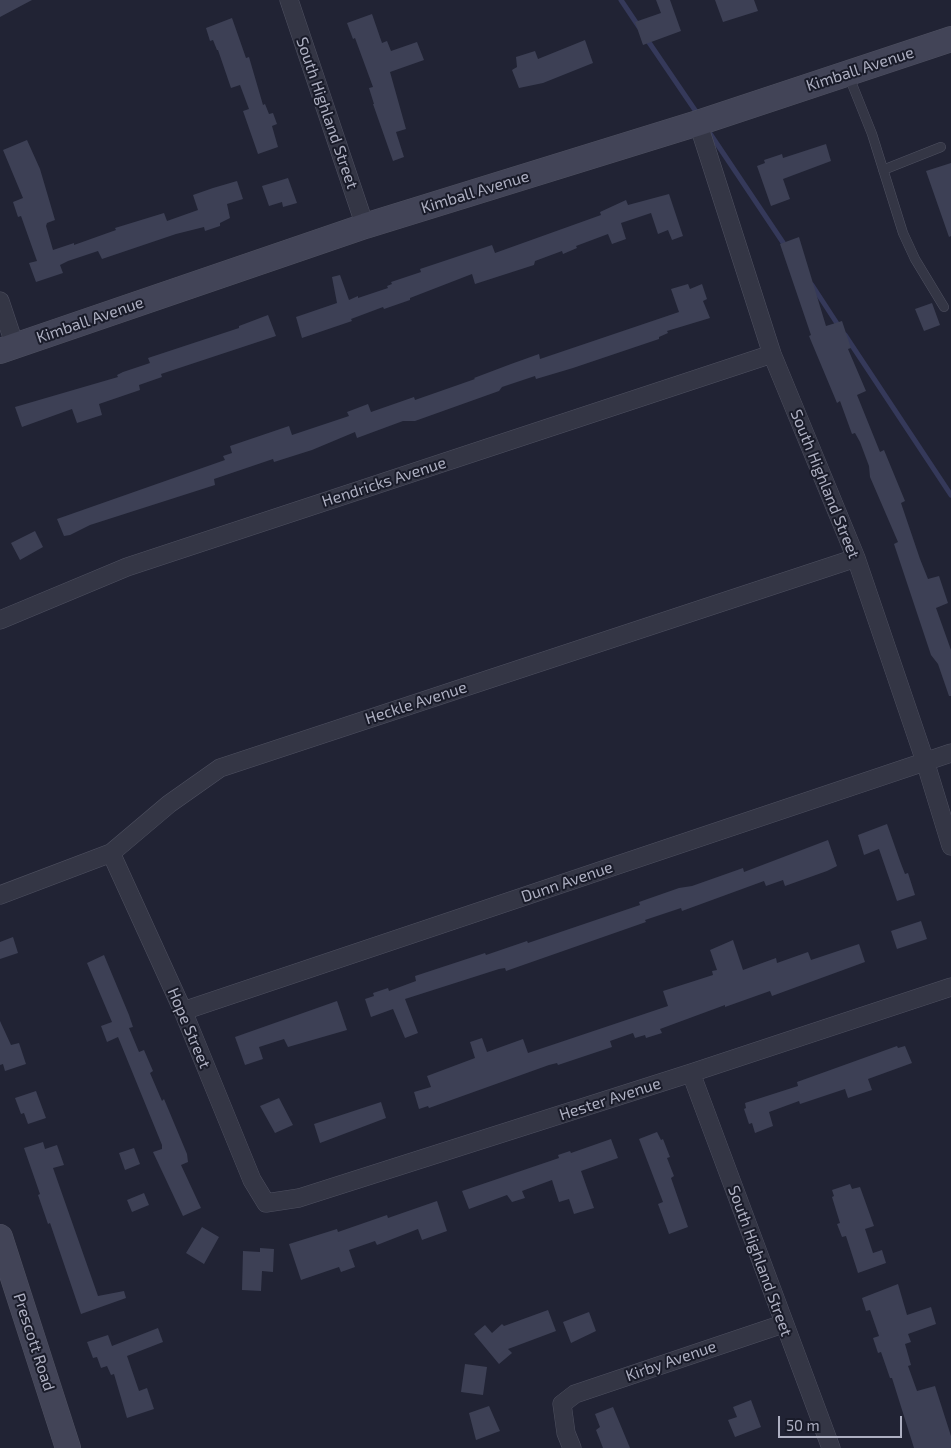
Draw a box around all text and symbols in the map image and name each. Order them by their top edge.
street label: South Highland Street [292,35,362,191]
street label: Kimball Avenue [804,43,916,95]
street label: Kimball Avenue [419,166,531,218]
street label: Kimball Avenue [34,293,146,347]
street label: South Highland Street [786,407,864,561]
street label: Hendricks Avenue [319,453,449,511]
street label: Heckle Avenue [363,678,469,728]
street label: Dunn Avenue [519,857,615,907]
street label: Hope Street [163,985,215,1071]
street label: Hester Avenue [557,1074,663,1124]
street label: South Highland Street [724,1183,796,1339]
street label: Prescott Road [9,1291,59,1393]
street label: Kirby Avenue [623,1337,719,1385]
scale bar [781,1406,905,1438]
text: 50 m [786,1416,820,1434]

